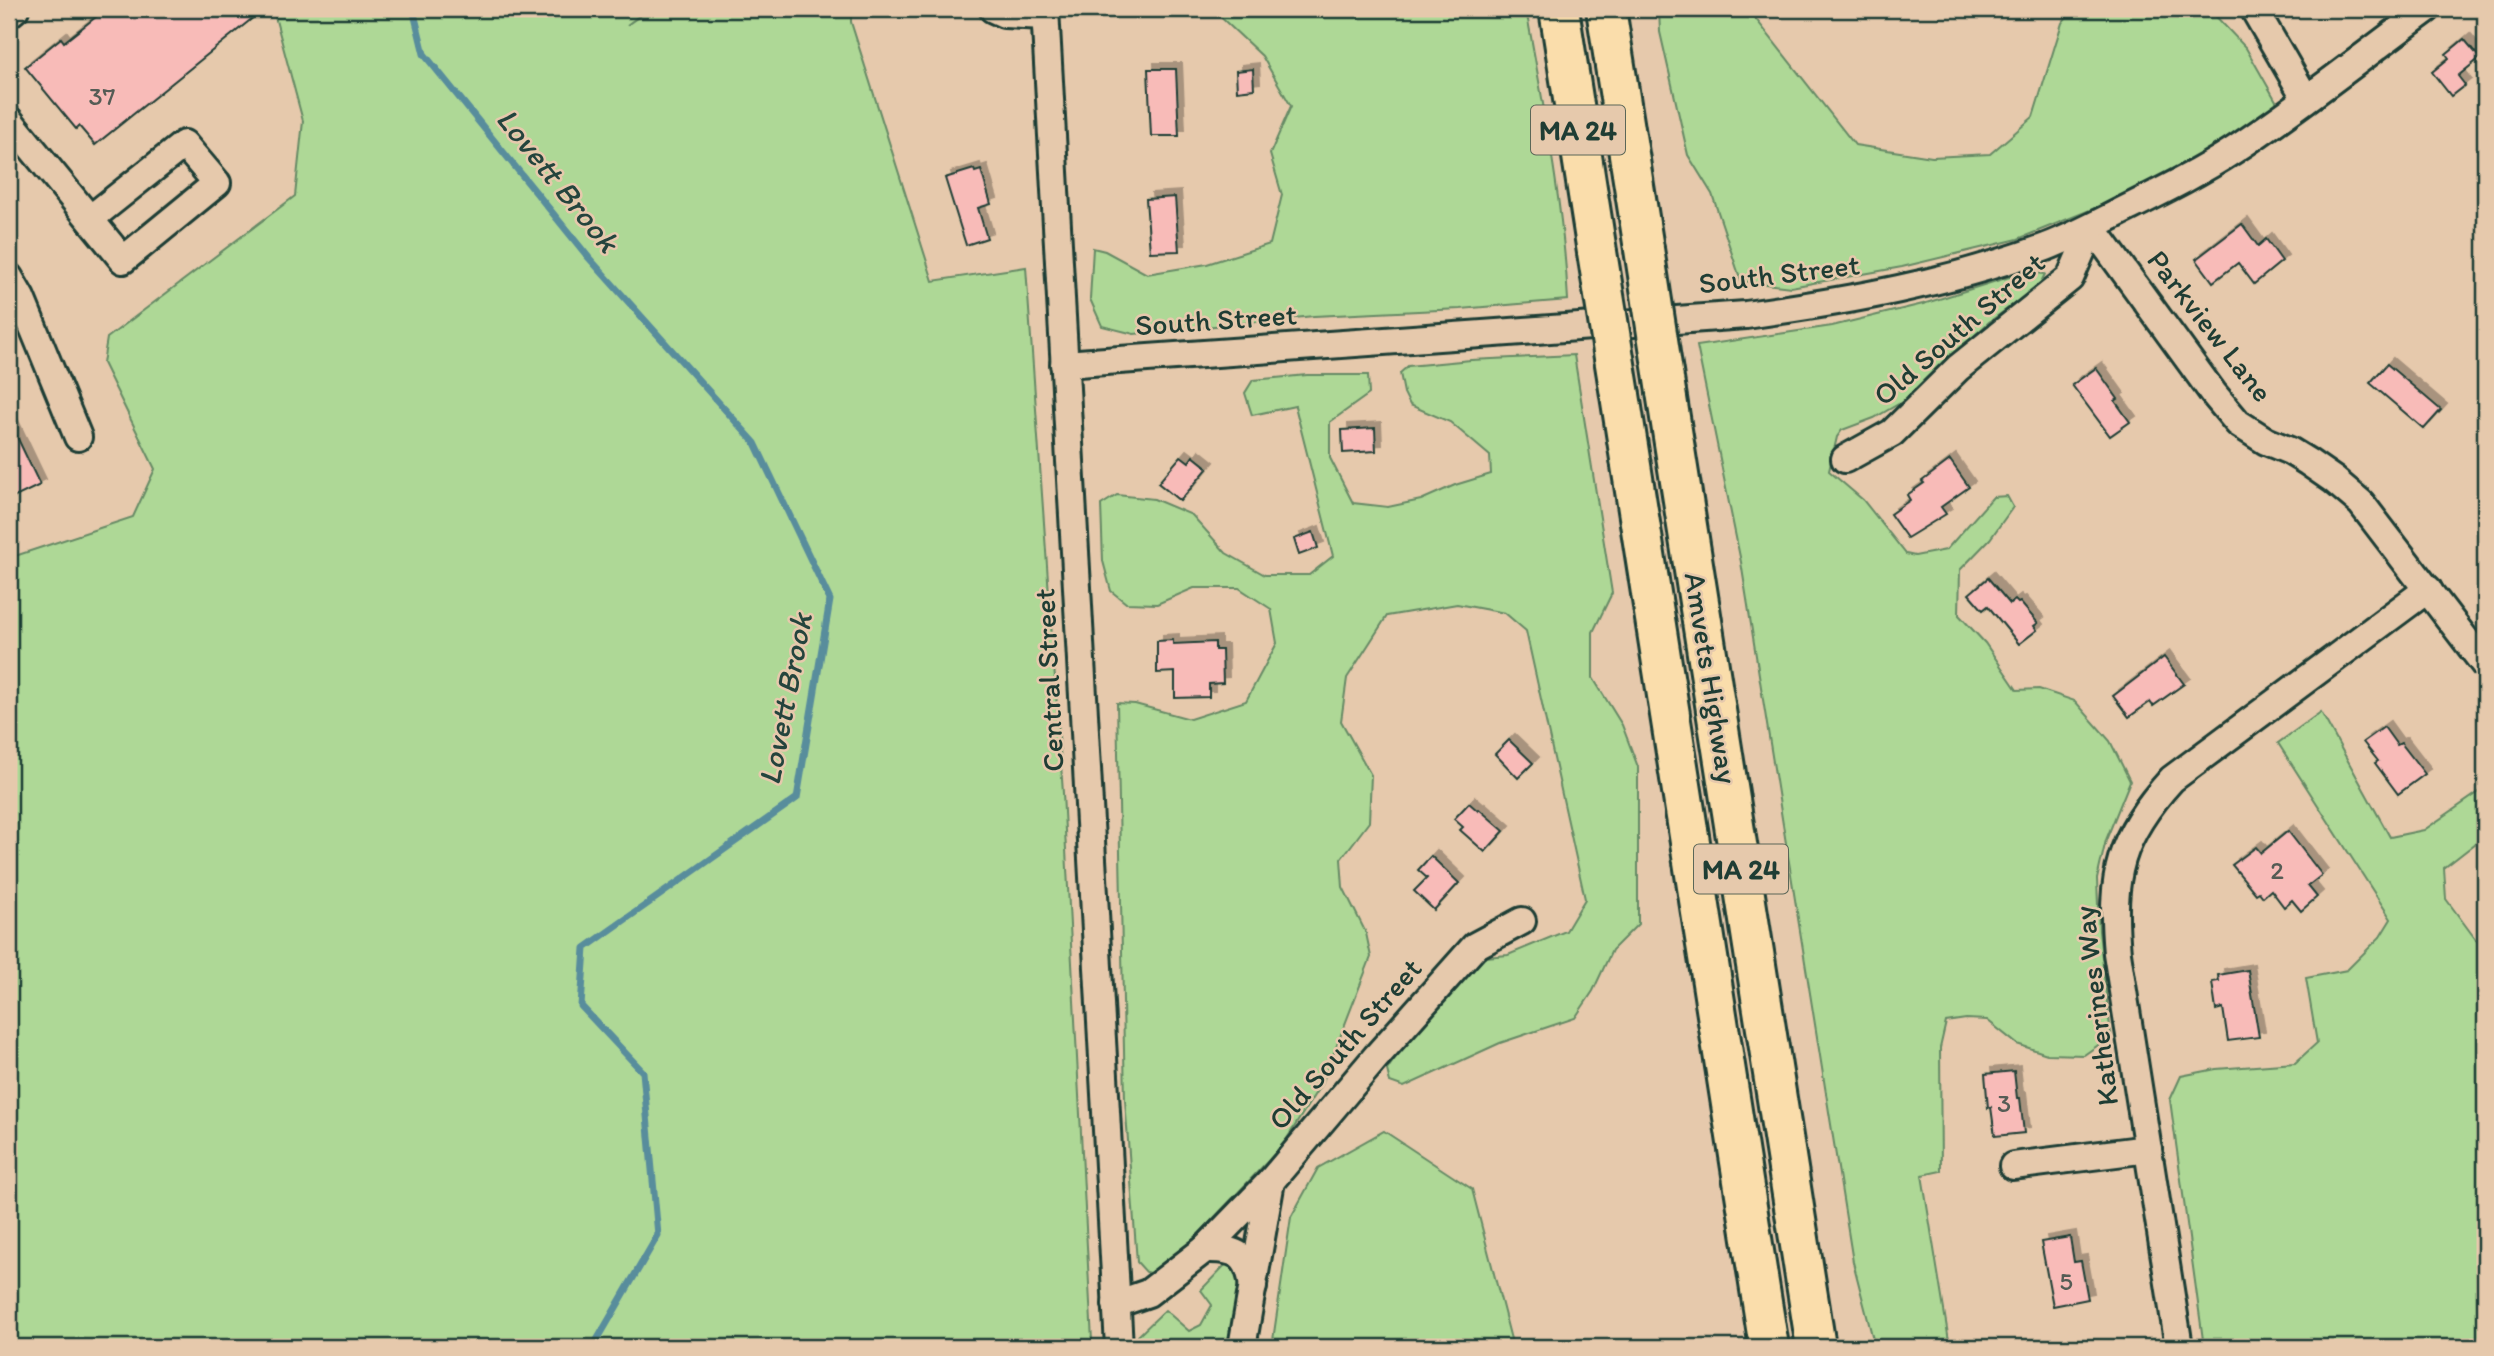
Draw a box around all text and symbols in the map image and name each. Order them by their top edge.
house number: 37 [88,80,116,112]
water label: Lovett Brook [488,100,628,261]
road number: MA 24 [1531,106,1625,154]
street label: Parkview Lane [2139,242,2281,409]
street label: Old South Street [1865,244,2052,413]
street label: South Street [1696,245,1861,302]
street label: South Street [1134,295,1298,344]
street label: Amvets Highway [1677,569,1746,786]
street label: Central Street [1025,587,1072,773]
water label: Lovett Brook [750,609,821,788]
road number: MA 24 [1694,844,1788,894]
house number: 2 [2270,854,2284,886]
street label: Katherines Way [2065,904,2126,1108]
street label: Old South Street [1260,950,1429,1137]
house number: 3 [1997,1087,2011,1119]
house number: 5 [2059,1265,2073,1297]

